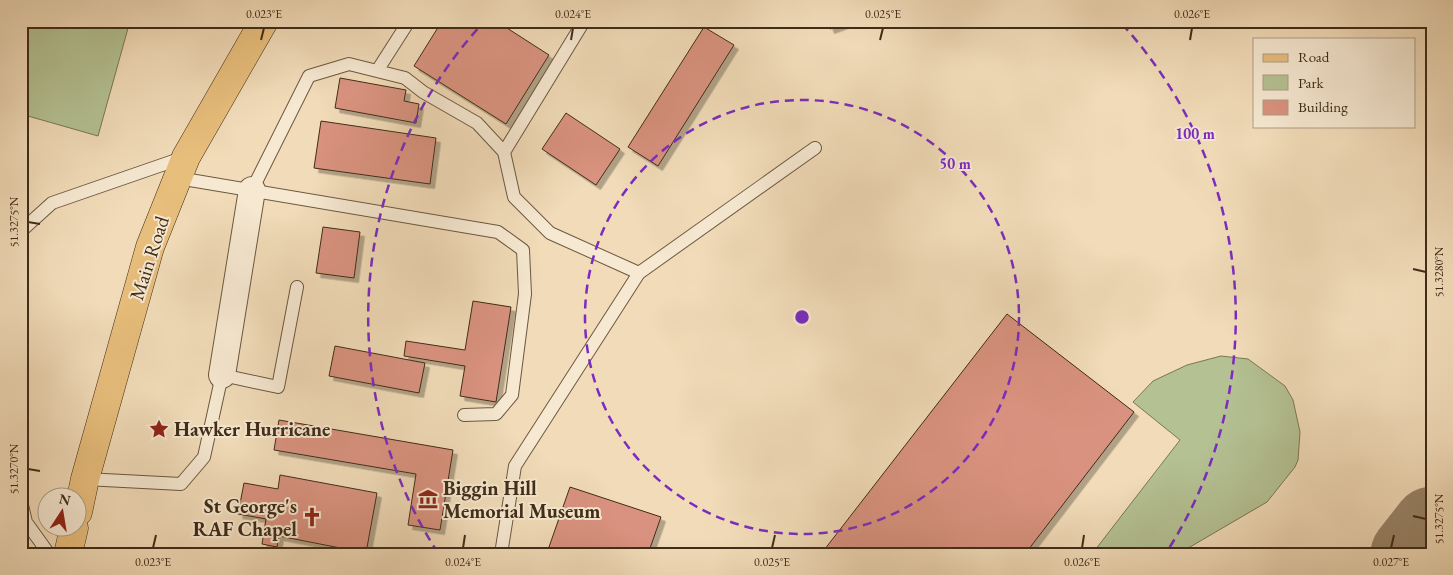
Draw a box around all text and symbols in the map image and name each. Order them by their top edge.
text: 0.023°E [246,6,282,22]
text: 0.024°E [555,6,591,22]
text: 0.025°E [865,6,901,22]
text: 0.026°E [1174,6,1210,22]
legend [1253,38,1416,128]
text: Road [1298,47,1330,66]
text: Park [1298,73,1325,92]
text: Building [1298,97,1348,116]
text: 100 m [1175,124,1215,143]
text: 50 m [939,154,971,173]
text: 51.3275°N [6,196,22,247]
street label: Main Road [123,212,175,303]
text: 51.3280°N [1431,246,1447,297]
centre of rings [793,308,811,326]
place label: Hawker Hurricane [174,416,330,442]
place icon: Hawker Hurricane [148,418,170,440]
text: 51.3270°N [6,443,22,494]
place label: Biggin Hill Memorial Museum [443,475,600,524]
north arrow [38,488,88,538]
museum icon: Biggin Hill Memorial Museum [417,488,439,510]
text: N [57,489,73,509]
place label: St George's RAF Chapel [193,493,297,542]
text: 51.3275°N [1431,493,1447,544]
church icon: St George's RAF Chapel [301,506,323,528]
text: 0.023°E [135,554,171,570]
text: 0.024°E [445,554,481,570]
text: 0.025°E [754,554,790,570]
text: 0.026°E [1064,554,1100,570]
text: 0.027°E [1373,554,1409,570]

